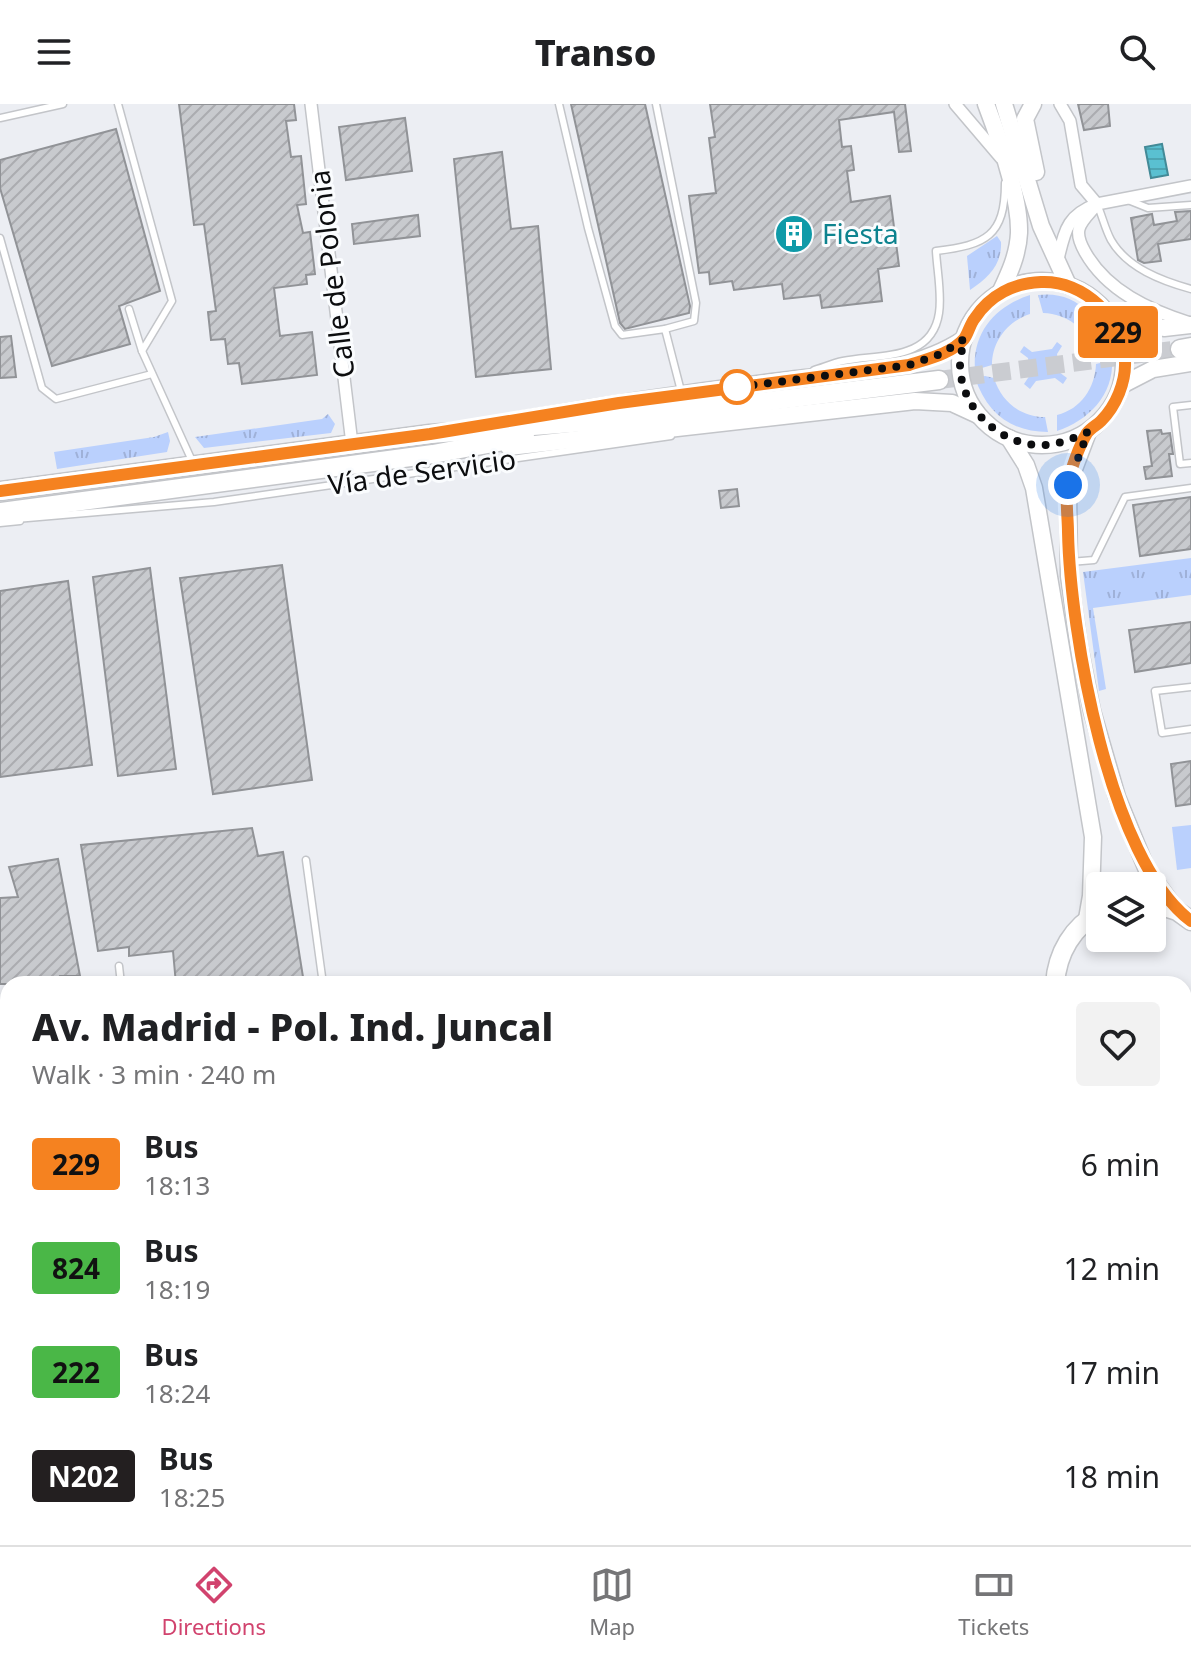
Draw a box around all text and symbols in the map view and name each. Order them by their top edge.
text: Transo [535,28,656,77]
icon: menu [32,30,76,74]
icon: search [1115,30,1159,74]
street label: Calle de Polonia [299,168,363,380]
building icon: Fiesta [773,213,815,255]
place label: Fiesta [822,214,899,252]
line badge: 229 [1072,306,1164,358]
text: 229 [1094,313,1142,351]
unlabelled marker [720,370,754,404]
street label: Vía de Servicio [326,439,518,503]
your location [1048,465,1088,505]
map controls [1086,872,1166,952]
button: layers [1086,872,1166,952]
text: Av. Madrid - Pol. Ind. Juncal [32,1000,553,1052]
button: heart [1076,1002,1160,1086]
text: Walk · 3 min · 240 m [32,1056,276,1092]
text: Bus [144,1126,199,1167]
text: 6 min [1081,1144,1160,1185]
text: 229 [52,1145,100,1183]
text: 18:13 [144,1167,210,1203]
text: Bus [144,1230,199,1271]
text: 12 min [1064,1248,1160,1289]
text: 824 [52,1249,100,1287]
text: 18:19 [144,1271,210,1307]
text: Bus [144,1334,199,1375]
text: 17 min [1064,1352,1160,1393]
text: 222 [52,1353,100,1391]
text: 18:24 [144,1375,210,1411]
text: Bus [159,1438,213,1479]
text: 18 min [1064,1456,1160,1497]
text: N202 [48,1457,119,1495]
text: 18:25 [159,1479,225,1515]
tab: Directions [162,1563,266,1641]
tab: Map [589,1563,635,1641]
tab: Tickets [958,1563,1029,1641]

